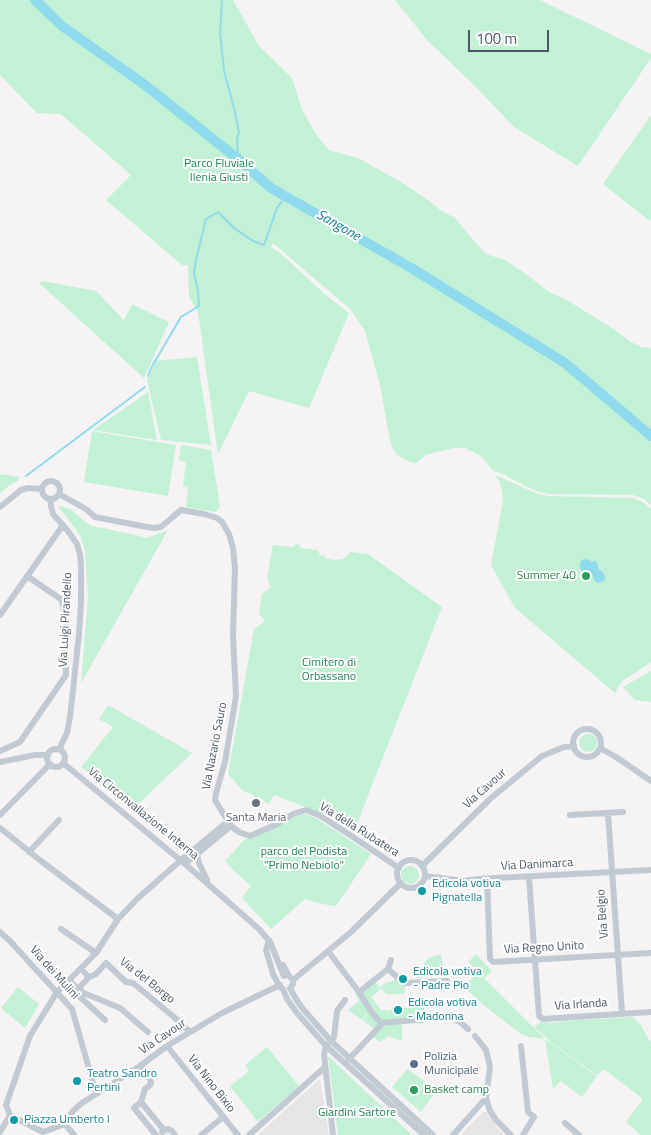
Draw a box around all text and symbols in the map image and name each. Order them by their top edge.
scale bar [471,20,552,52]
text: 100 m [476,27,517,50]
park label: Parco Fluviale Ilenia Giusti [184,157,254,185]
water label: Sangone [313,207,363,245]
place label: Summer 40 [517,569,576,583]
marker: Summer 40 [580,570,592,582]
street label: Via Luigi Pirandello [56,572,76,668]
park label: Cimitero di Orbassano [302,656,356,684]
street label: Via Nazario Sauro [199,701,231,791]
street label: Via Circonvallazione Interna [85,765,201,863]
street label: Via Cavour [460,766,510,812]
marker: Santa Maria [250,797,262,809]
street label: Via della Rubatera [316,800,402,860]
place label: Santa Maria [226,811,286,825]
park label: parco del Podista "Primo Nebiolo" [261,845,347,873]
street label: Via Danimarca [500,856,574,874]
place label: Edicola votiva Pignatella [432,877,501,905]
marker: Edicola votiva Pignatella [416,885,428,897]
street label: Via Belgio [594,889,612,939]
street label: Via Regno Unito [503,939,585,957]
street label: Via dei Mulini [26,943,82,1003]
street label: Via del Borgo [116,955,178,1007]
place label: Edicola votiva - Padre Pio [413,965,482,993]
marker: Edicola votiva - Padre Pio [397,973,409,985]
place label: Edicola votiva - Madonna [408,996,477,1024]
street label: Via Irlanda [554,996,608,1014]
marker: Edicola votiva - Madonna [392,1004,404,1016]
street label: Via Cavour [137,1016,189,1058]
place label: Polizia Municipale [424,1050,479,1078]
street label: Via Nino Bixio [184,1052,238,1116]
marker: Polizia Municipale [408,1058,420,1070]
place label: Teatro Sandro Pertini [87,1067,157,1095]
marker: Teatro Sandro Pertini [71,1075,83,1087]
place label: Basket camp [424,1083,489,1097]
marker: Basket camp [408,1084,420,1096]
park label: Giardini Sartore [318,1106,396,1120]
place label: Piazza Umberto I [24,1113,110,1127]
marker: Piazza Umberto I [8,1114,20,1126]

